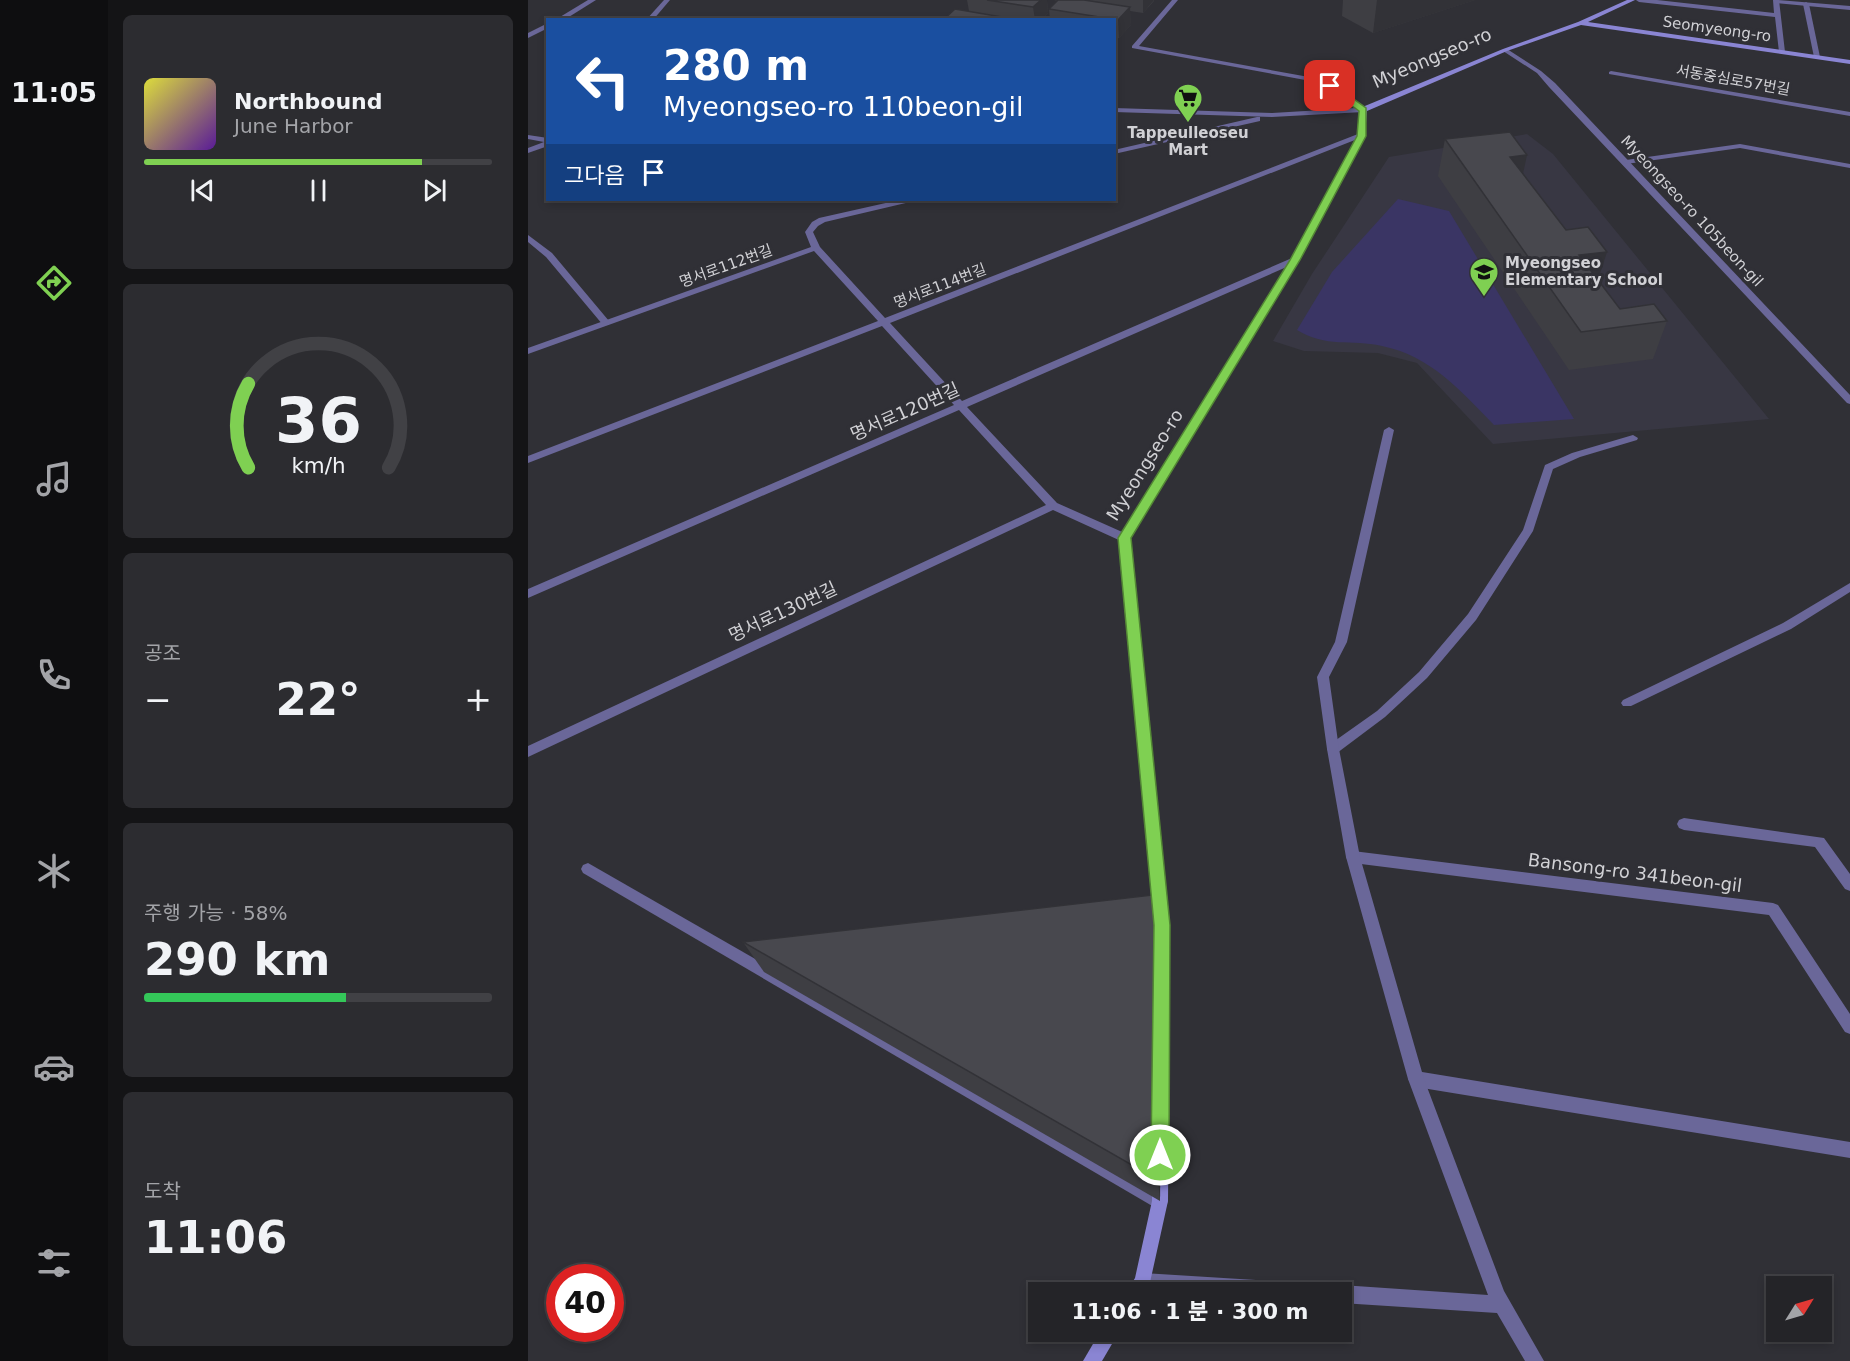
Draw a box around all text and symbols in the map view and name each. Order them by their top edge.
street label: Seomyeong-ro [1662,12,1772,46]
street label: Myeongseo-ro [1369,23,1495,92]
text: 280 m [663,41,809,90]
icon: left [564,42,642,120]
pin [1304,60,1355,111]
street label: 서동중심로57번길 [1674,61,1792,99]
icon: arrive [1313,69,1346,102]
text: 11:05 [11,77,97,108]
supermarket icon: Tappeulleoseu Mart [1172,82,1204,124]
text: Northbound [234,89,383,114]
text: Myeongseo-ro 110beon-gil [663,91,1024,122]
text: June Harbor [234,114,353,138]
place label: Tappeulleoseu Mart [1127,124,1249,159]
street label: Myeongseo-ro 105beon-gil [1617,132,1767,290]
icon: arrive [637,156,670,189]
text: 그다음 [564,163,625,188]
icon: previous [186,174,219,207]
icon: pause [302,174,335,207]
icon: next [418,174,451,207]
street label: 명서로112번길 [677,241,775,291]
place label: Myeongseo Elementary School [1505,254,1663,289]
school or university icon: Myeongseo Elementary School [1468,256,1500,298]
street label: 명서로114번길 [891,260,989,312]
icon: directions [33,262,75,304]
street label: 명서로120번길 [847,378,963,445]
text: 36 [275,384,361,457]
street label: Myeongseo-ro [1102,405,1187,524]
text: km/h [291,454,345,479]
icon: music [33,458,75,500]
street label: 명서로130번길 [725,577,840,646]
text: 공조 [144,641,181,665]
icon: phone [33,654,75,696]
text: 22° [275,673,361,726]
text: − [144,680,172,719]
text: + [464,680,492,719]
street label: Bansong-ro 341beon-gil [1527,849,1743,896]
icon: climate [33,850,75,892]
text: 주행 가능 · 58% [144,901,287,925]
text: 290 km [144,933,330,986]
icon: car [33,1046,75,1088]
position arrow [1128,1123,1192,1187]
text: 도착 [144,1179,181,1203]
text: 11:06 [144,1211,287,1264]
icon: filters [33,1242,75,1284]
speed limit sign: 40 [546,1264,624,1342]
north arrow [1766,1276,1832,1342]
map controls [1766,1276,1832,1342]
text: 11:06 · 1 분 · 300 m [1071,1299,1309,1324]

